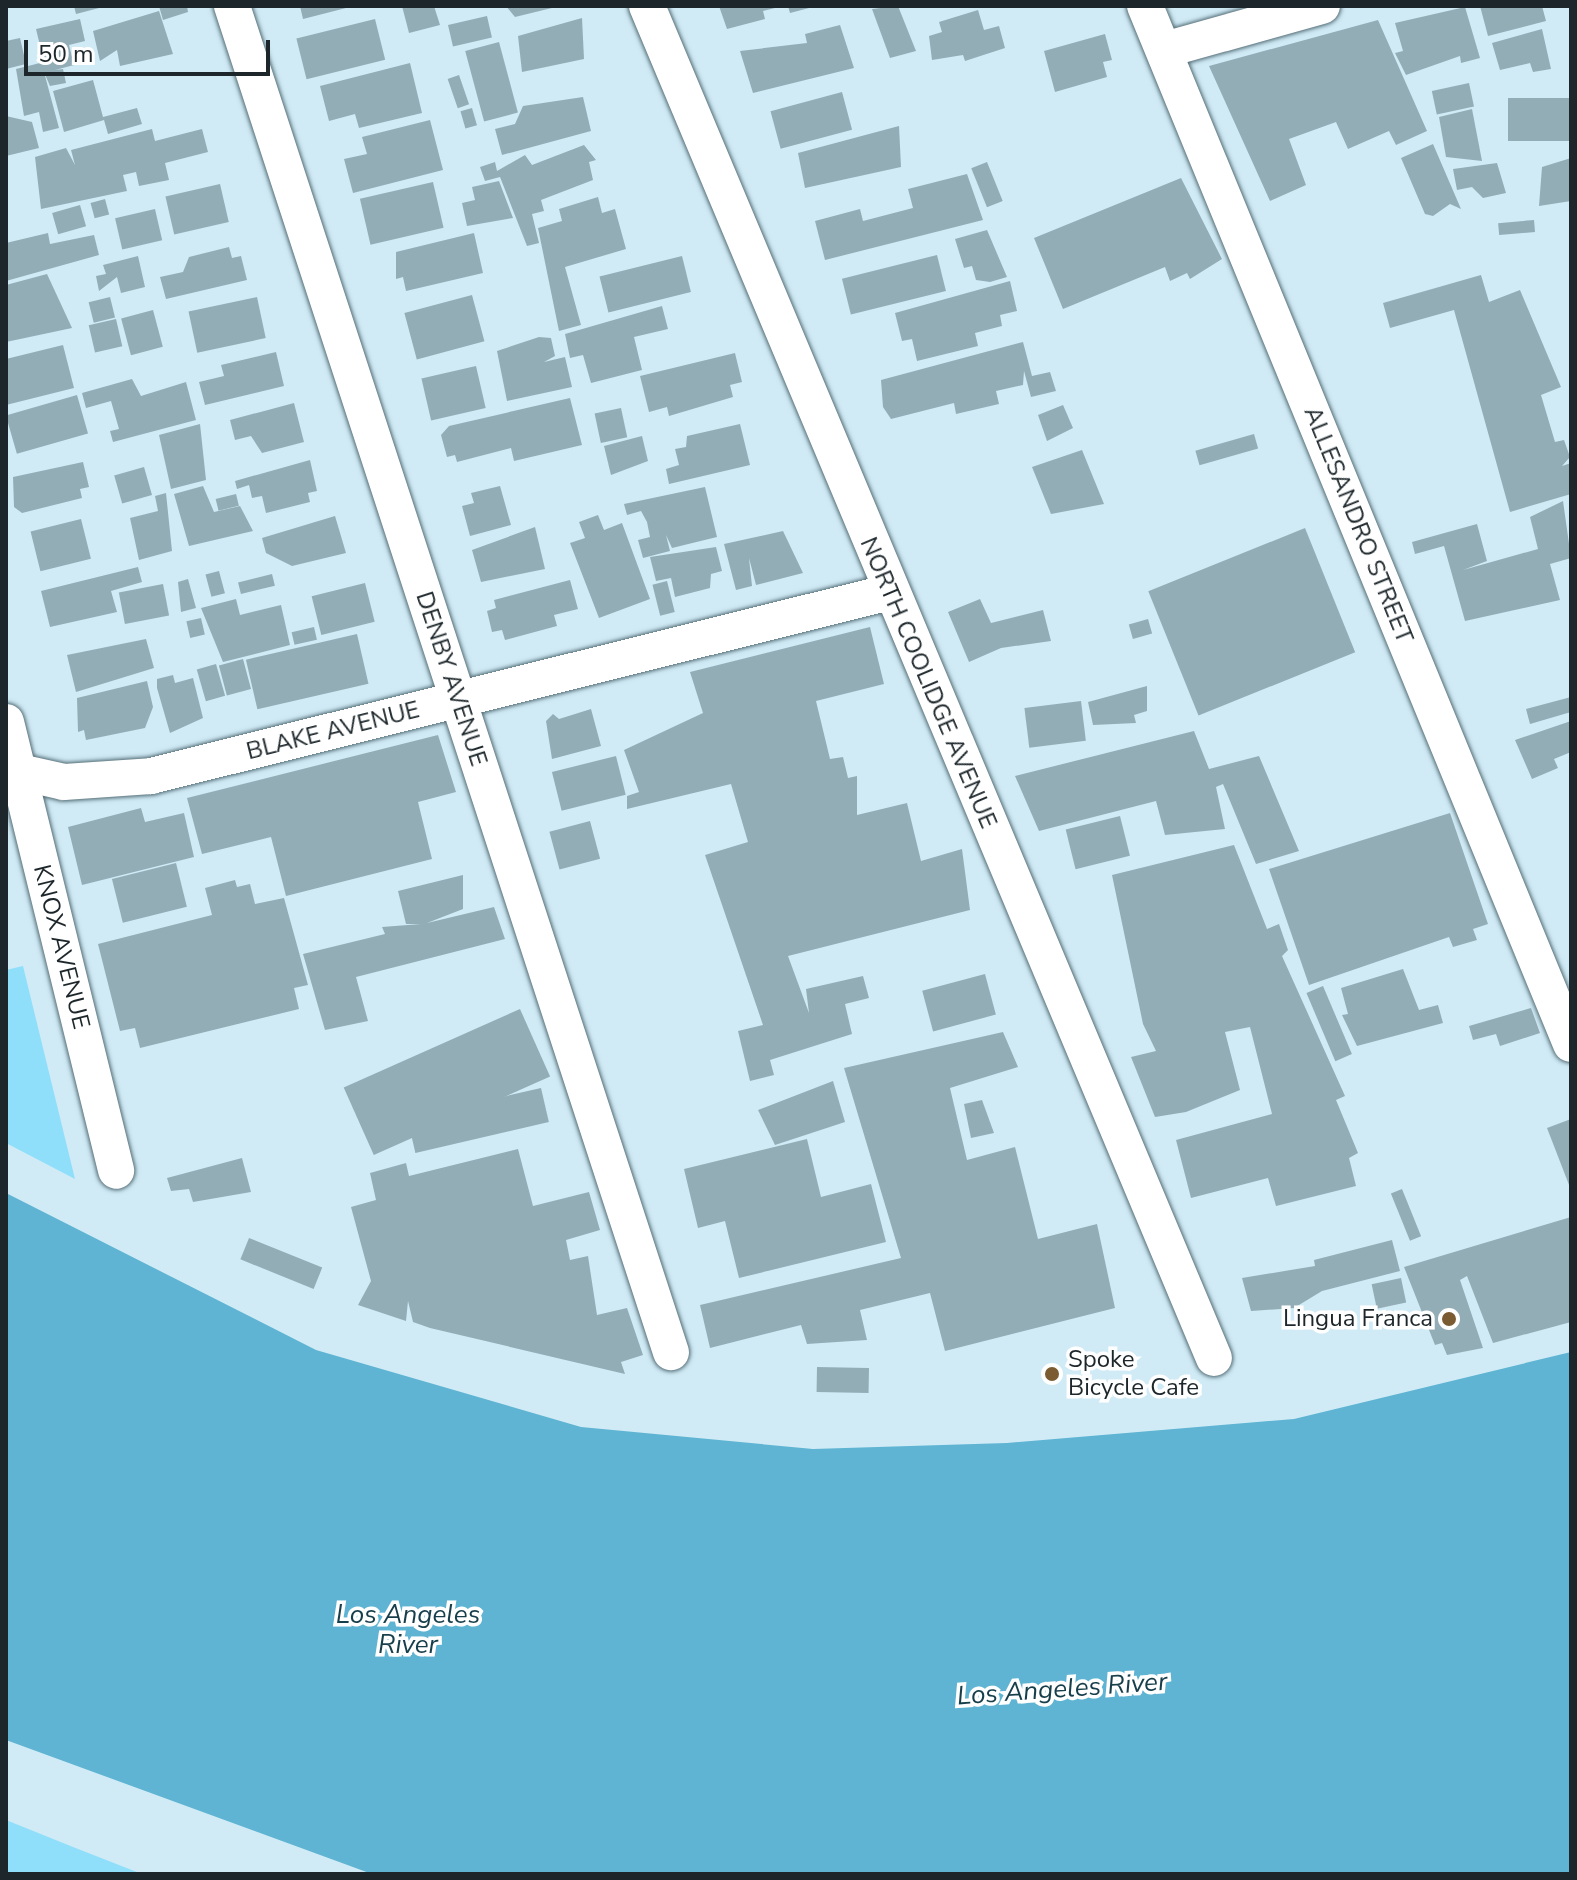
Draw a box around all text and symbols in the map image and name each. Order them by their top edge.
scale bar [28,24,274,74]
text: 50 m [38,38,94,70]
street label: ALLESANDRO STREET [1297,402,1419,648]
street label: NORTH COOLIDGE AVENUE [853,533,1003,833]
street label: DENBY AVENUE [409,588,493,770]
street label: BLAKE AVENUE [243,696,423,766]
street label: KNOX AVENUE [27,862,95,1032]
place label: Lingua Franca [1283,1305,1433,1333]
marker: Lingua Franca [1440,1310,1458,1328]
place label: Spoke Bicycle Cafe [1068,1346,1199,1402]
marker: Spoke Bicycle Cafe [1043,1365,1061,1383]
water label: Los Angeles River [336,1599,480,1660]
water label: Los Angeles River [956,1666,1168,1712]

